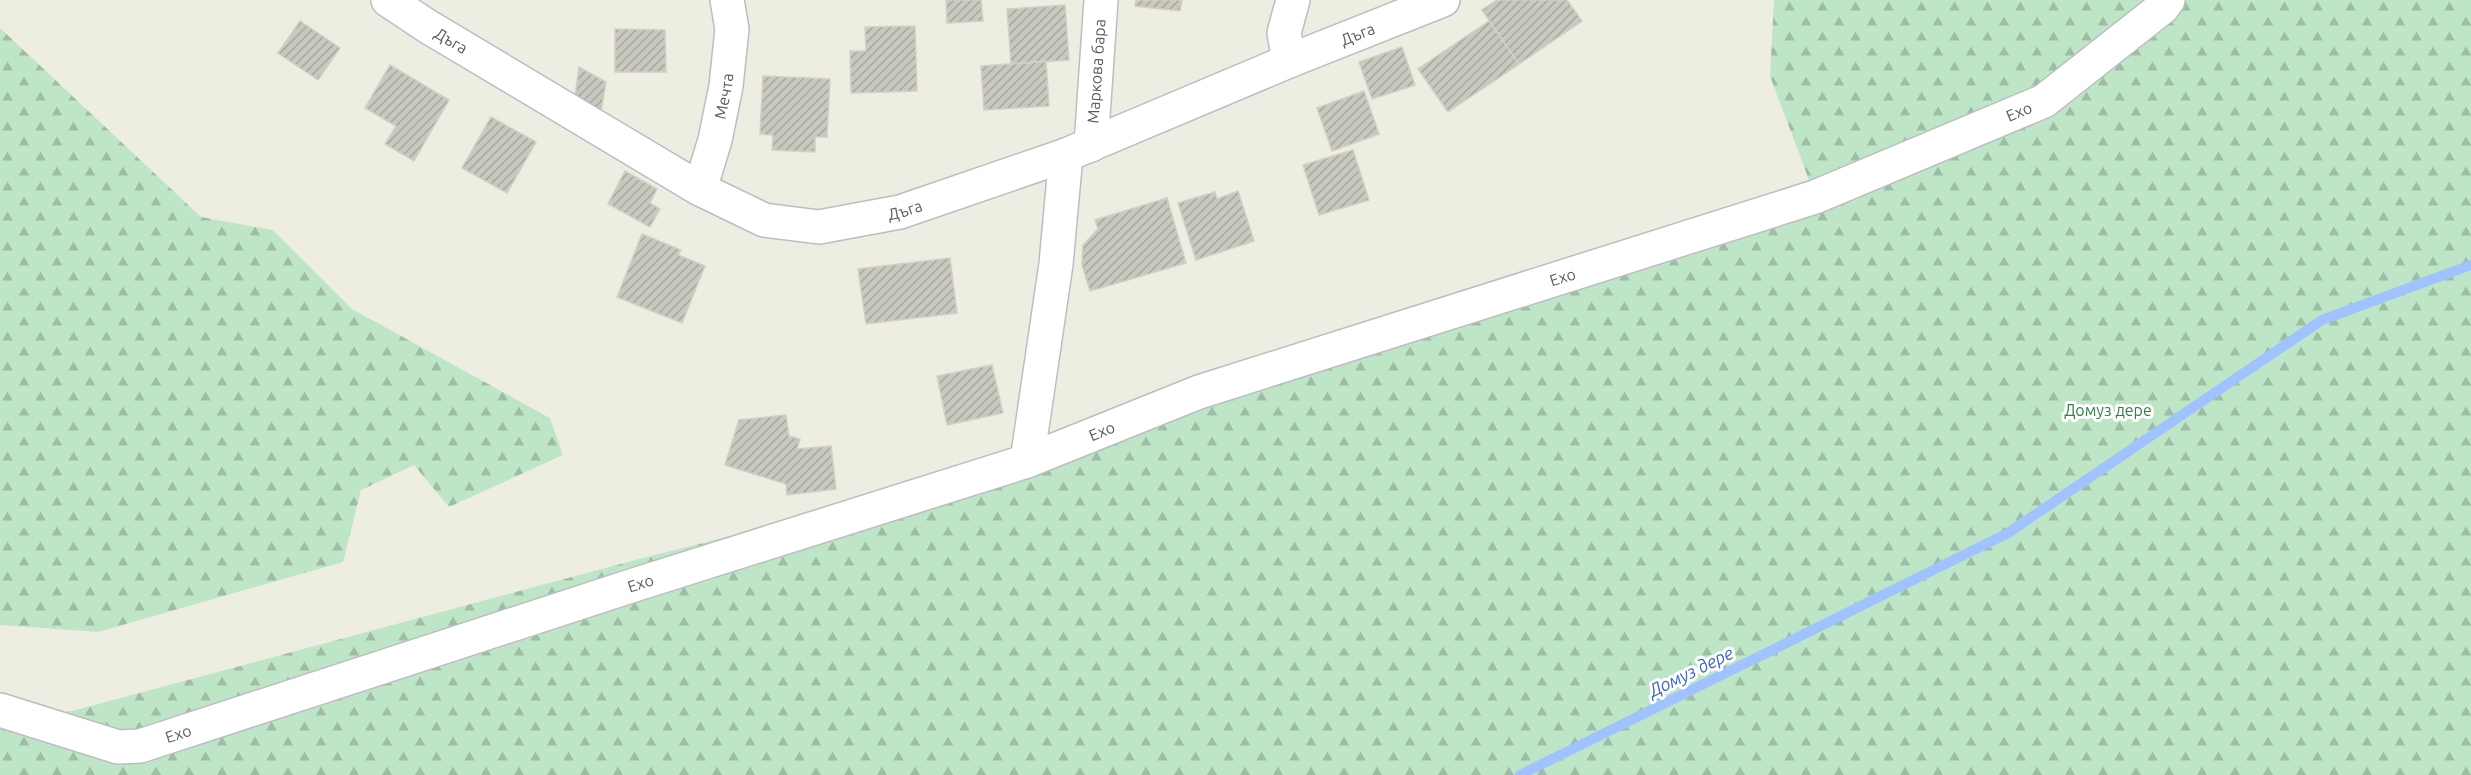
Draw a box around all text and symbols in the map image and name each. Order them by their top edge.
street label: Маркова бара [1084,18,1109,124]
street label: Дъга [1338,19,1377,49]
street label: Дъга [431,24,471,57]
street label: Мечта [710,72,736,121]
street label: Ехо [2003,98,2035,125]
street label: Дъга [886,196,925,223]
street label: Ехо [1547,264,1578,289]
park label: Домуз дере [2064,401,2152,419]
street label: Ехо [1086,418,1117,444]
street label: Ехо [625,570,656,596]
water label: Домуз дере [1643,642,1736,701]
street label: Ехо [163,721,194,746]

